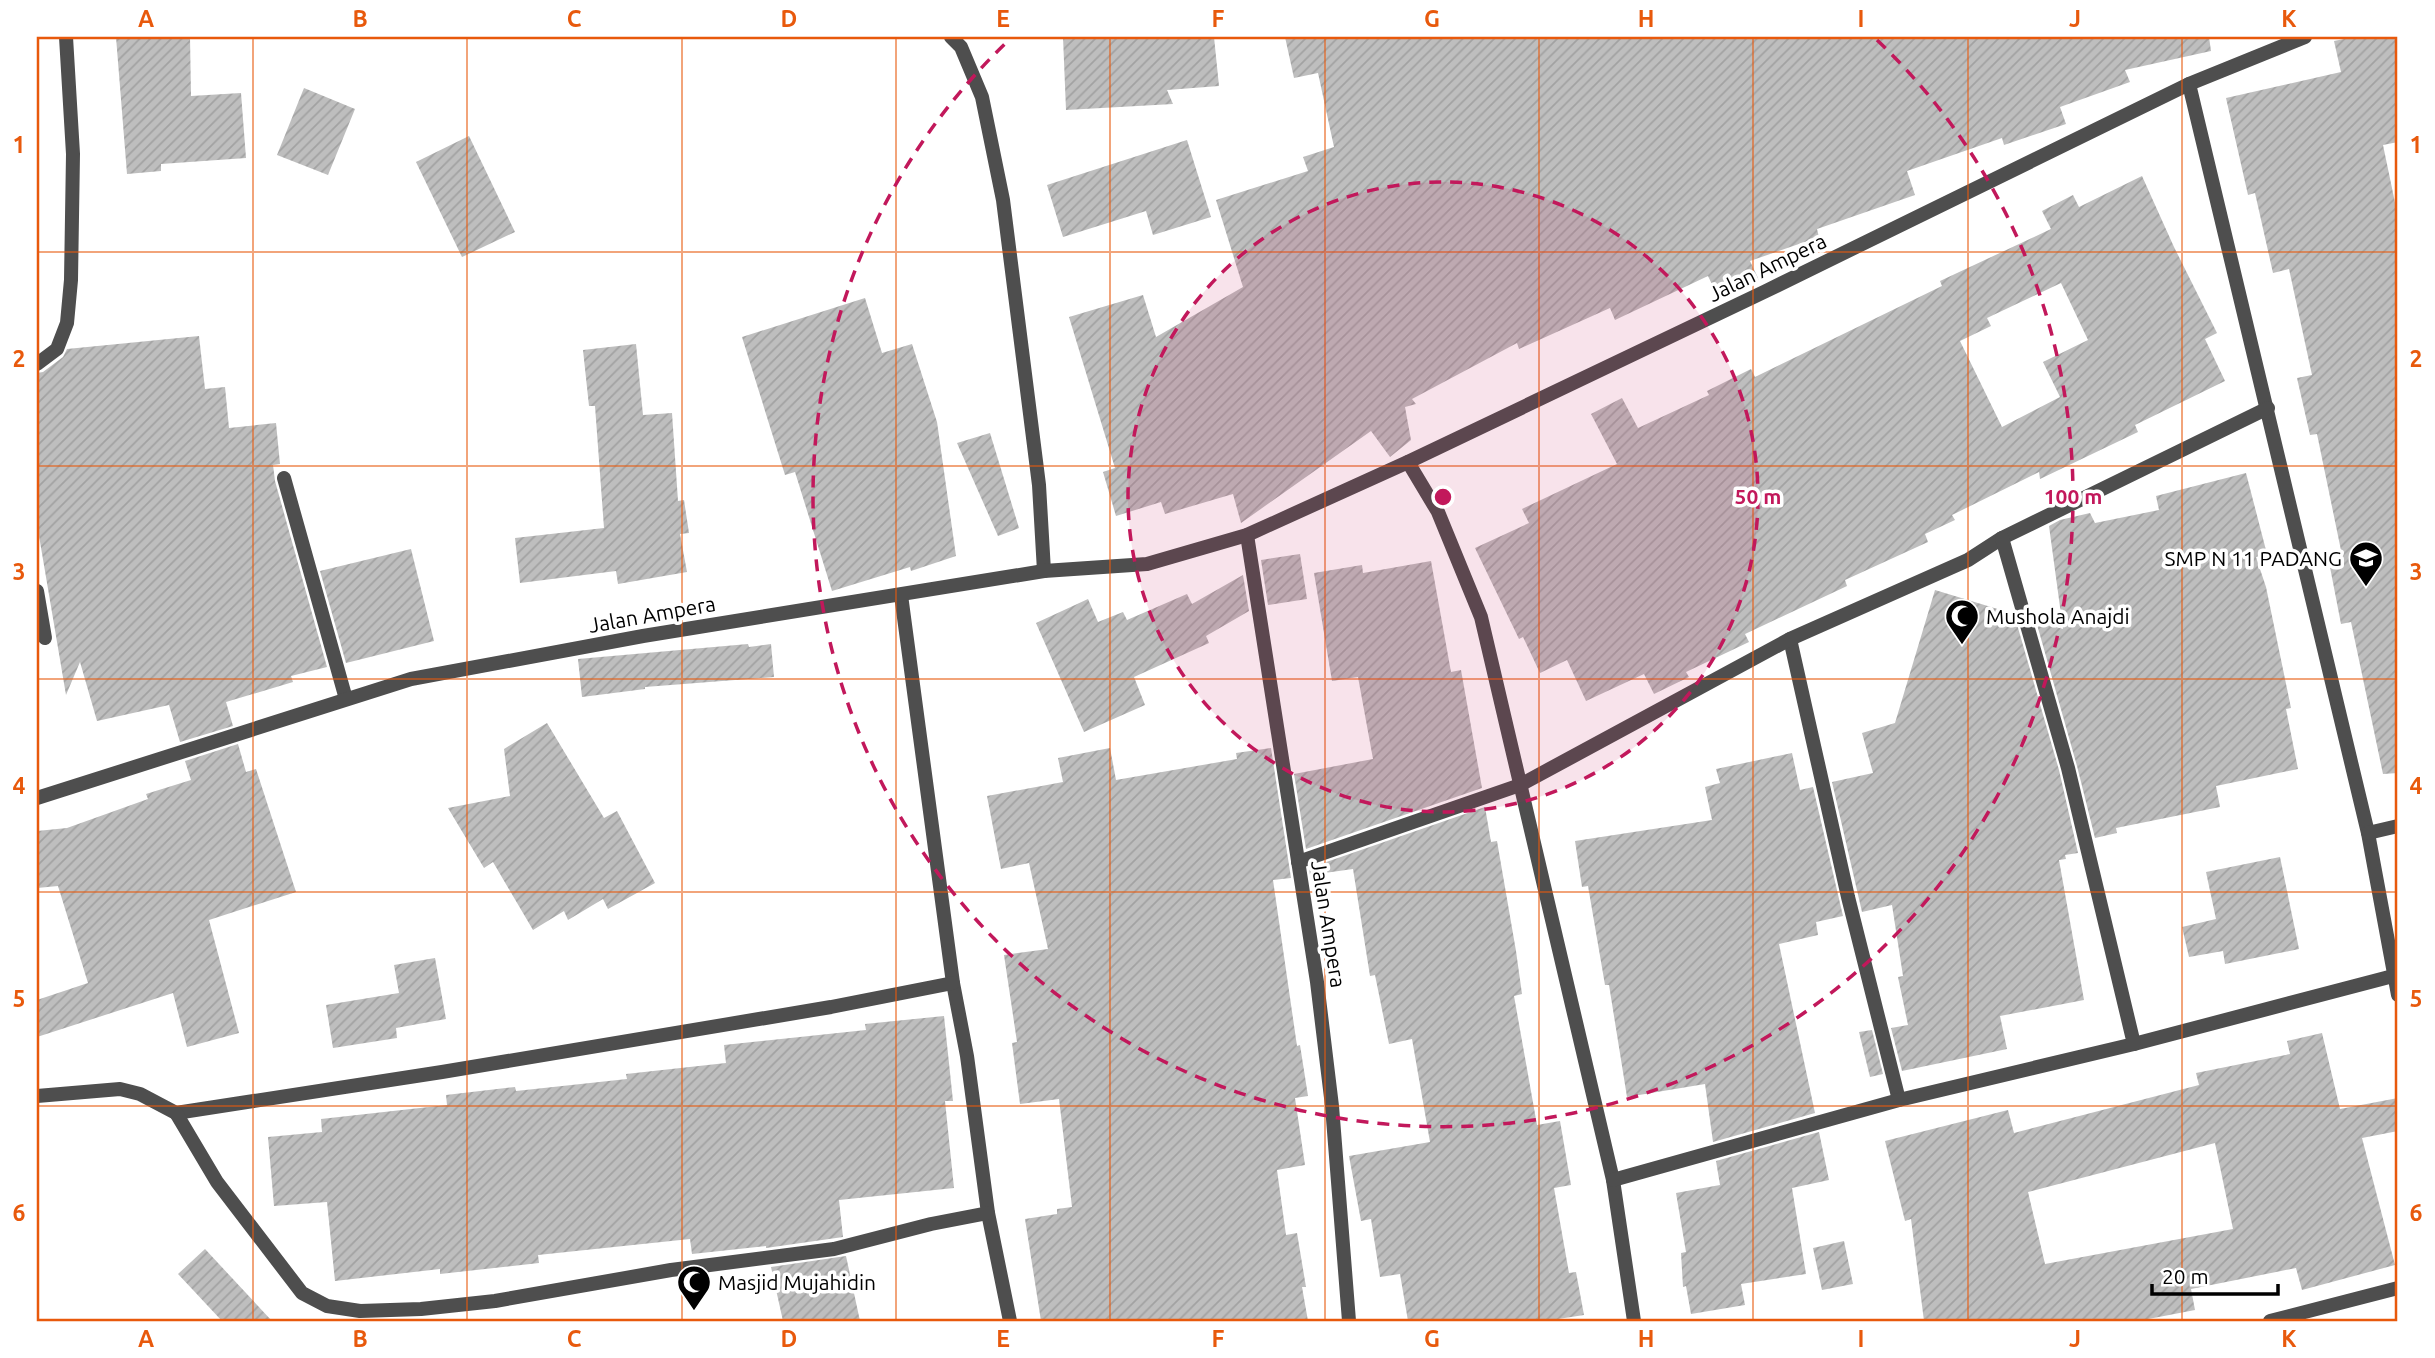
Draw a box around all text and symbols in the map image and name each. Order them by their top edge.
text: A [138,6,154,31]
text: B [352,6,368,31]
text: C [567,6,582,31]
text: D [781,6,797,31]
text: E [996,6,1010,31]
text: F [1212,6,1225,31]
text: G [1424,6,1440,31]
text: H [1638,6,1654,31]
text: I [1858,6,1864,31]
text: J [2069,6,2081,31]
text: K [2281,6,2297,31]
text: 1 [13,132,25,157]
text: 1 [2410,132,2422,157]
street label: Jalan Ampera [1704,228,1830,306]
text: 2 [13,346,25,371]
text: 2 [2410,346,2422,371]
text: 50 m [1735,484,1781,508]
text: 100 m [2044,484,2102,508]
centre of rings [1431,485,1455,509]
school or university icon: SMP N 11 PADANG [2347,539,2385,588]
place label: SMP N 11 PADANG [2165,546,2342,570]
text: 3 [13,559,25,584]
text: 3 [2410,559,2422,584]
street label: Jalan Ampera [587,591,717,637]
mosque icon: Mushola Anajdi [1943,597,1981,646]
place label: Mushola Anajdi [1986,604,2130,628]
text: 4 [13,773,26,798]
text: 4 [2410,773,2423,798]
street label: Jalan Ampera [1307,859,1351,989]
text: 5 [13,986,25,1011]
text: 5 [2410,986,2422,1011]
text: 6 [13,1200,26,1225]
text: 6 [2410,1200,2423,1225]
scale bar [2152,1253,2278,1297]
mosque icon: Masjid Mujahidin [675,1263,713,1312]
text: 20 m [2162,1264,2209,1288]
place label: Masjid Mujahidin [718,1270,876,1294]
text: A [138,1326,154,1351]
text: B [352,1326,368,1351]
text: C [567,1326,582,1351]
text: D [781,1326,797,1351]
text: E [996,1326,1010,1351]
text: F [1212,1326,1225,1351]
text: G [1424,1326,1440,1351]
text: H [1638,1326,1654,1351]
text: I [1858,1326,1864,1351]
text: J [2069,1326,2081,1351]
text: K [2281,1326,2297,1351]

